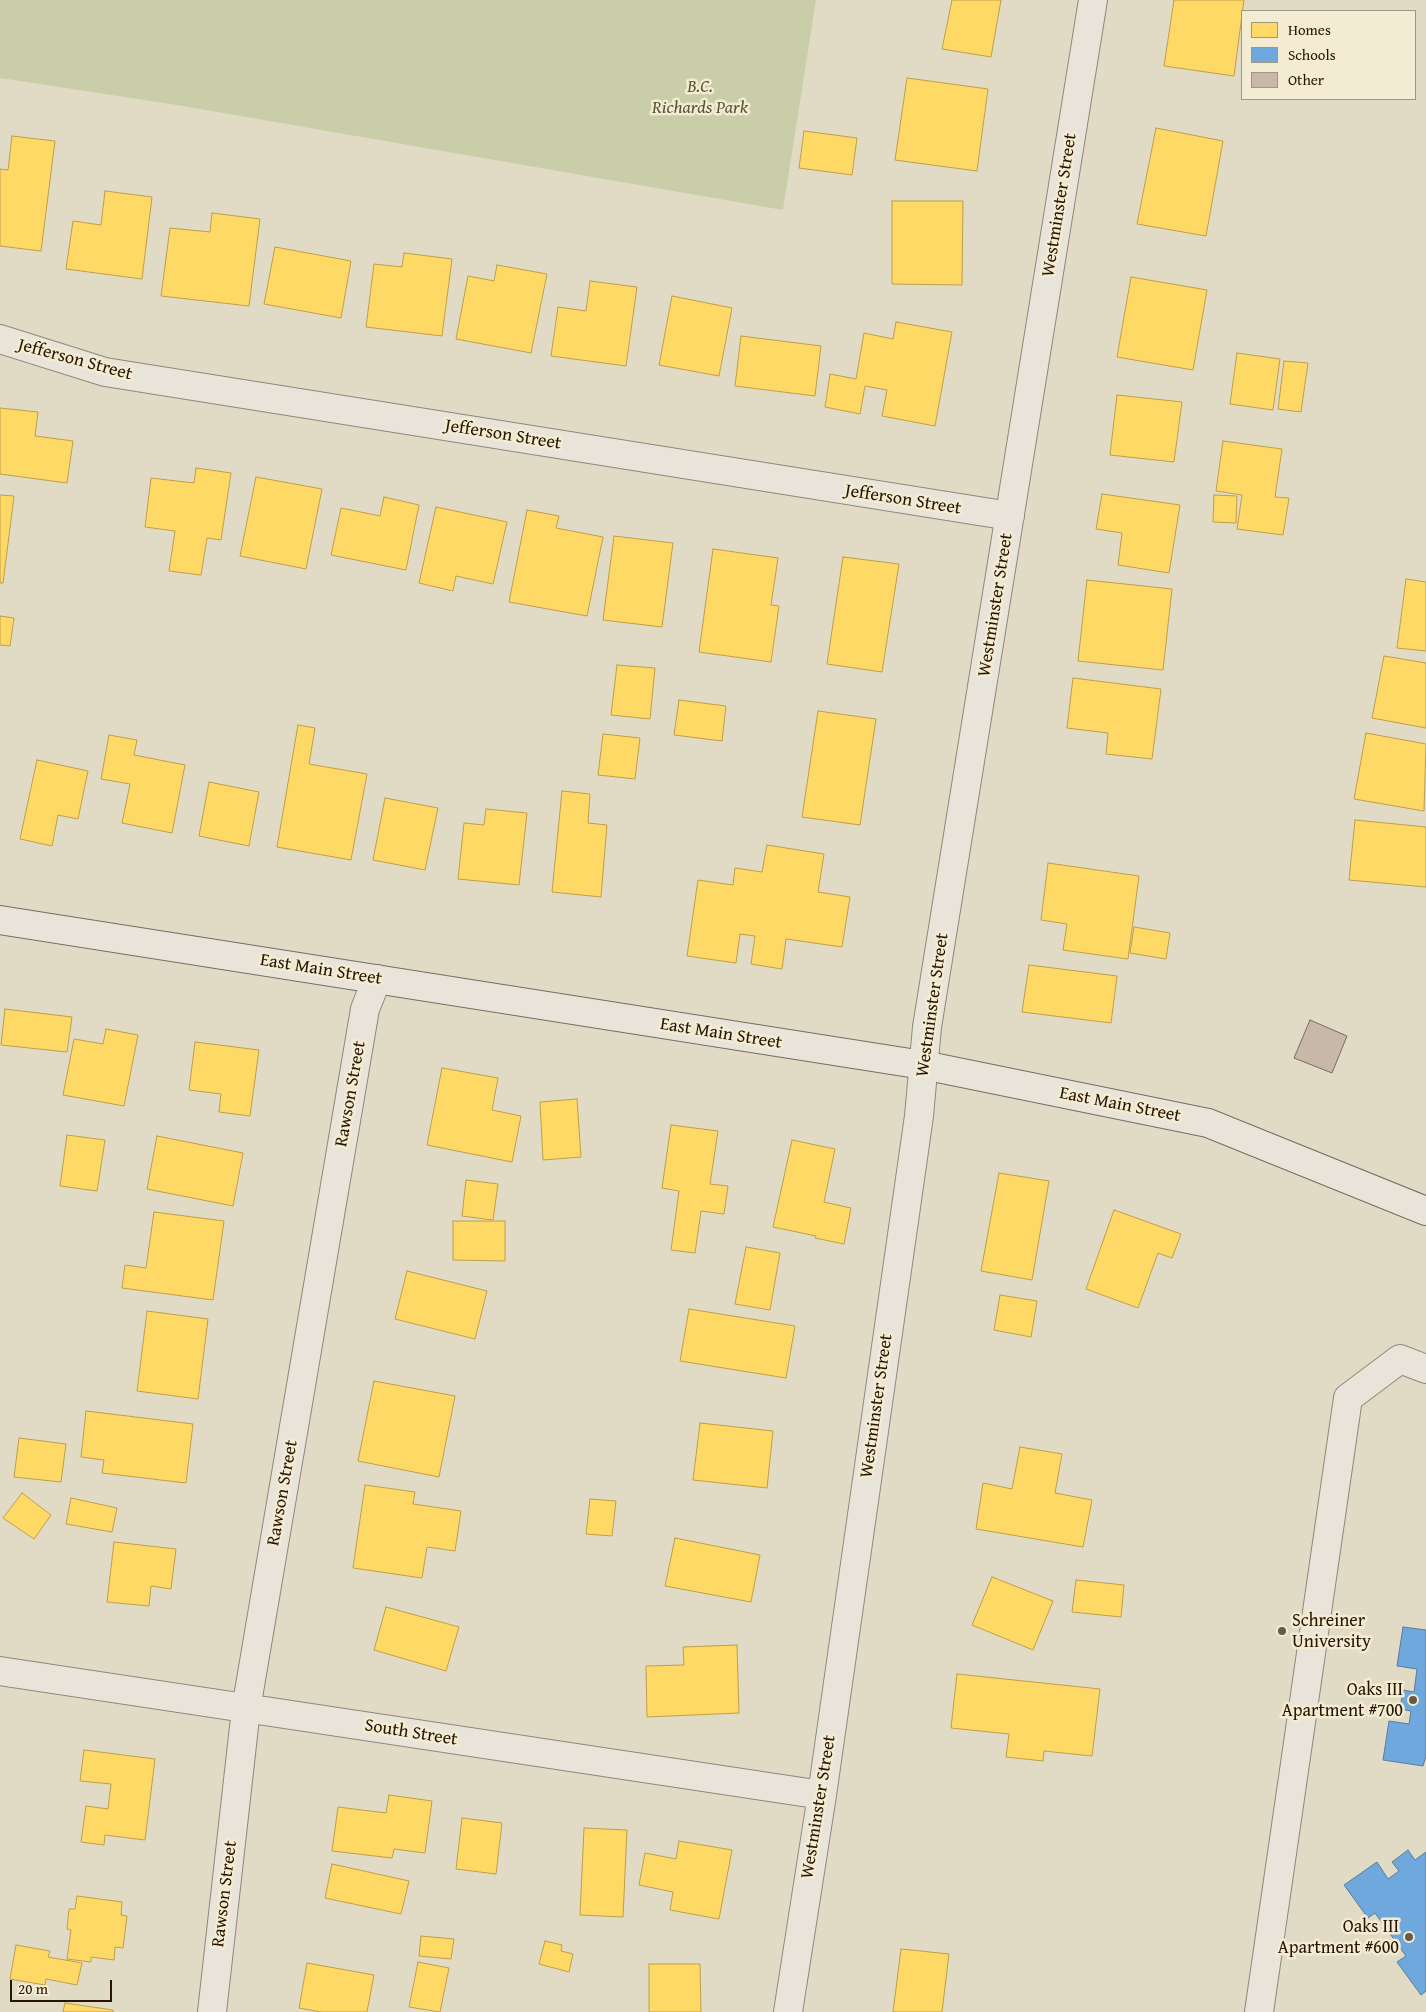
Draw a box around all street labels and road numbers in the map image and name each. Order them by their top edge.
street label: Westminster Street [1038,132,1082,278]
street label: Jefferson Street [15,334,135,386]
street label: Jefferson Street [443,415,563,455]
street label: Jefferson Street [843,480,963,520]
street label: Westminster Street [974,532,1018,678]
street label: Westminster Street [912,932,954,1078]
street label: East Main Street [259,950,383,990]
street label: East Main Street [659,1014,783,1054]
street label: Rawson Street [331,1039,371,1149]
street label: East Main Street [1058,1083,1182,1127]
street label: Westminster Street [856,1333,898,1479]
street label: Rawson Street [263,1438,303,1548]
street label: South Street [363,1715,459,1751]
street label: Westminster Street [797,1734,841,1880]
street label: Rawson Street [208,1839,242,1949]

